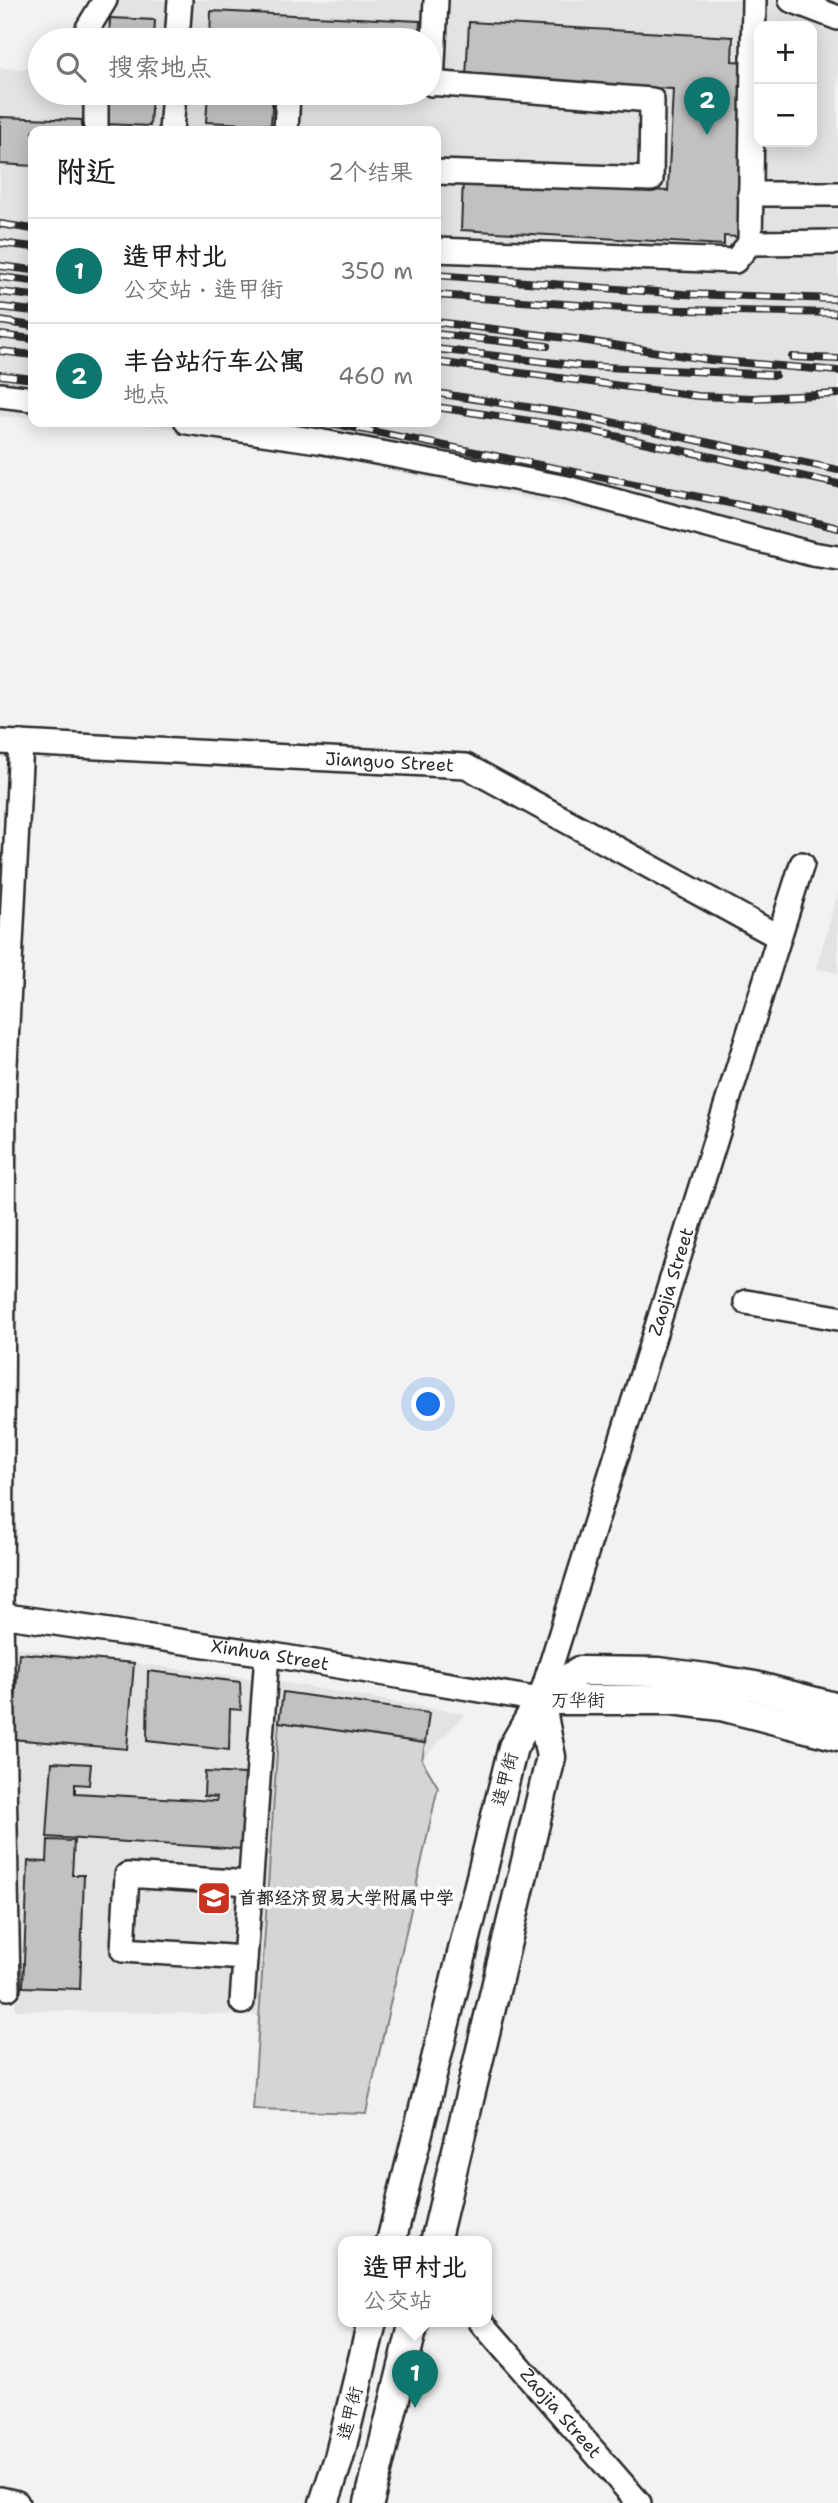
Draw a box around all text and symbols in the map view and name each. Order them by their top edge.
map controls [754,21,817,147]
button: + [754,21,817,84]
search box [28,28,441,105]
icon: search [52,48,90,86]
text: 搜索地点 [108,49,212,84]
pin: 2 [684,77,730,135]
button: − [754,84,817,147]
text: 附近 [56,151,116,192]
text: 2个结果 [328,157,413,187]
text: 造甲村北 [123,238,227,273]
text: 1 [74,256,84,286]
text: 350 m [340,256,413,286]
text: 公交站 · 造甲街 [123,274,283,304]
text: 丰台站行车公寓 [123,343,305,378]
text: 2 [71,361,87,391]
text: 460 m [338,361,413,391]
text: 地点 [123,379,169,409]
street label: Jianguo Street [325,747,455,777]
street label: Zaojia Street [643,1225,699,1339]
your location [411,1387,445,1421]
street label: Xinhua Street [210,1634,331,1676]
street label: 万华街 [551,1688,605,1712]
street label: 造甲街 [486,1750,524,1808]
school or university icon: 首都经济贸易大学附属中学 [195,1879,233,1917]
place label: 首都经济贸易大学附属中学 [238,1886,454,1910]
popup [338,2236,492,2327]
text: 造甲村北 [363,2249,467,2284]
text: 公交站 [363,2285,432,2315]
pin: 1 [392,2350,438,2408]
street label: Zaojia Street [515,2363,607,2463]
street label: 造甲街 [332,2384,368,2442]

